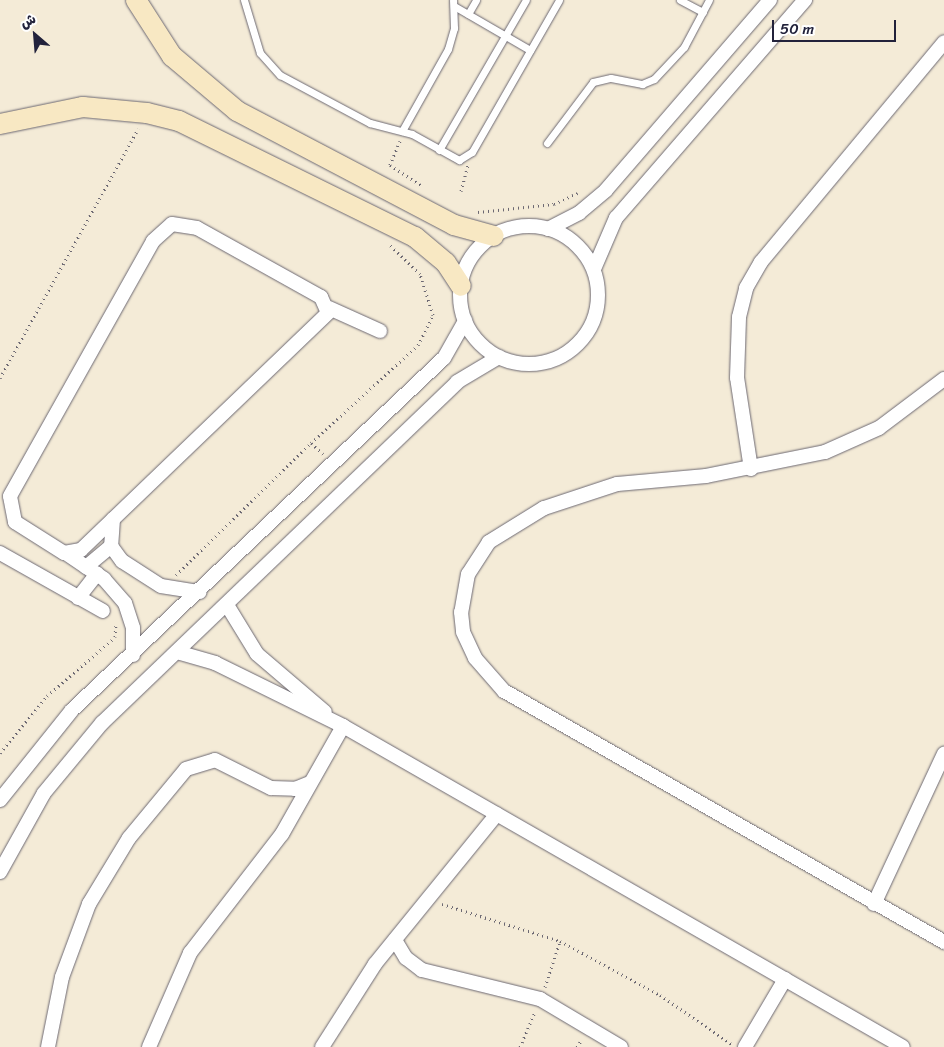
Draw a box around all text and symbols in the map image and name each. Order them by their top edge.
text: ش [15,7,41,36]
north arrow [10,10,60,60]
scale bar [774,10,898,42]
text: 50 m [780,16,814,42]

